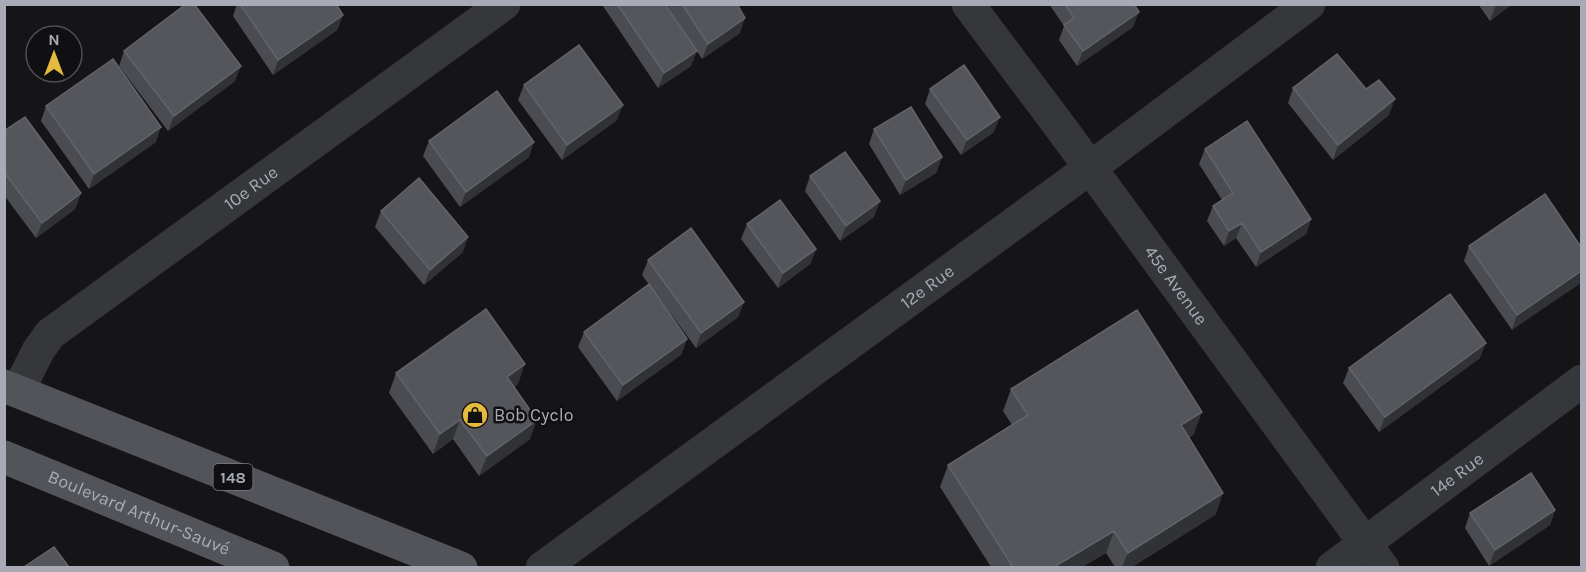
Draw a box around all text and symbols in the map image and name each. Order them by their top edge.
north arrow [24,24,84,84]
text: N [48,30,60,49]
street label: 10e Rue [220,161,282,215]
street label: 45e Avenue [1140,241,1213,329]
street label: 12e Rue [896,260,958,314]
shop icon: Bob Cyclo [460,400,490,430]
place label: Bob Cyclo [494,404,574,426]
street label: 14e Rue [1426,448,1488,502]
road number: 148 [214,464,252,490]
street label: Boulevard Arthur-Sauvé [45,465,233,560]

